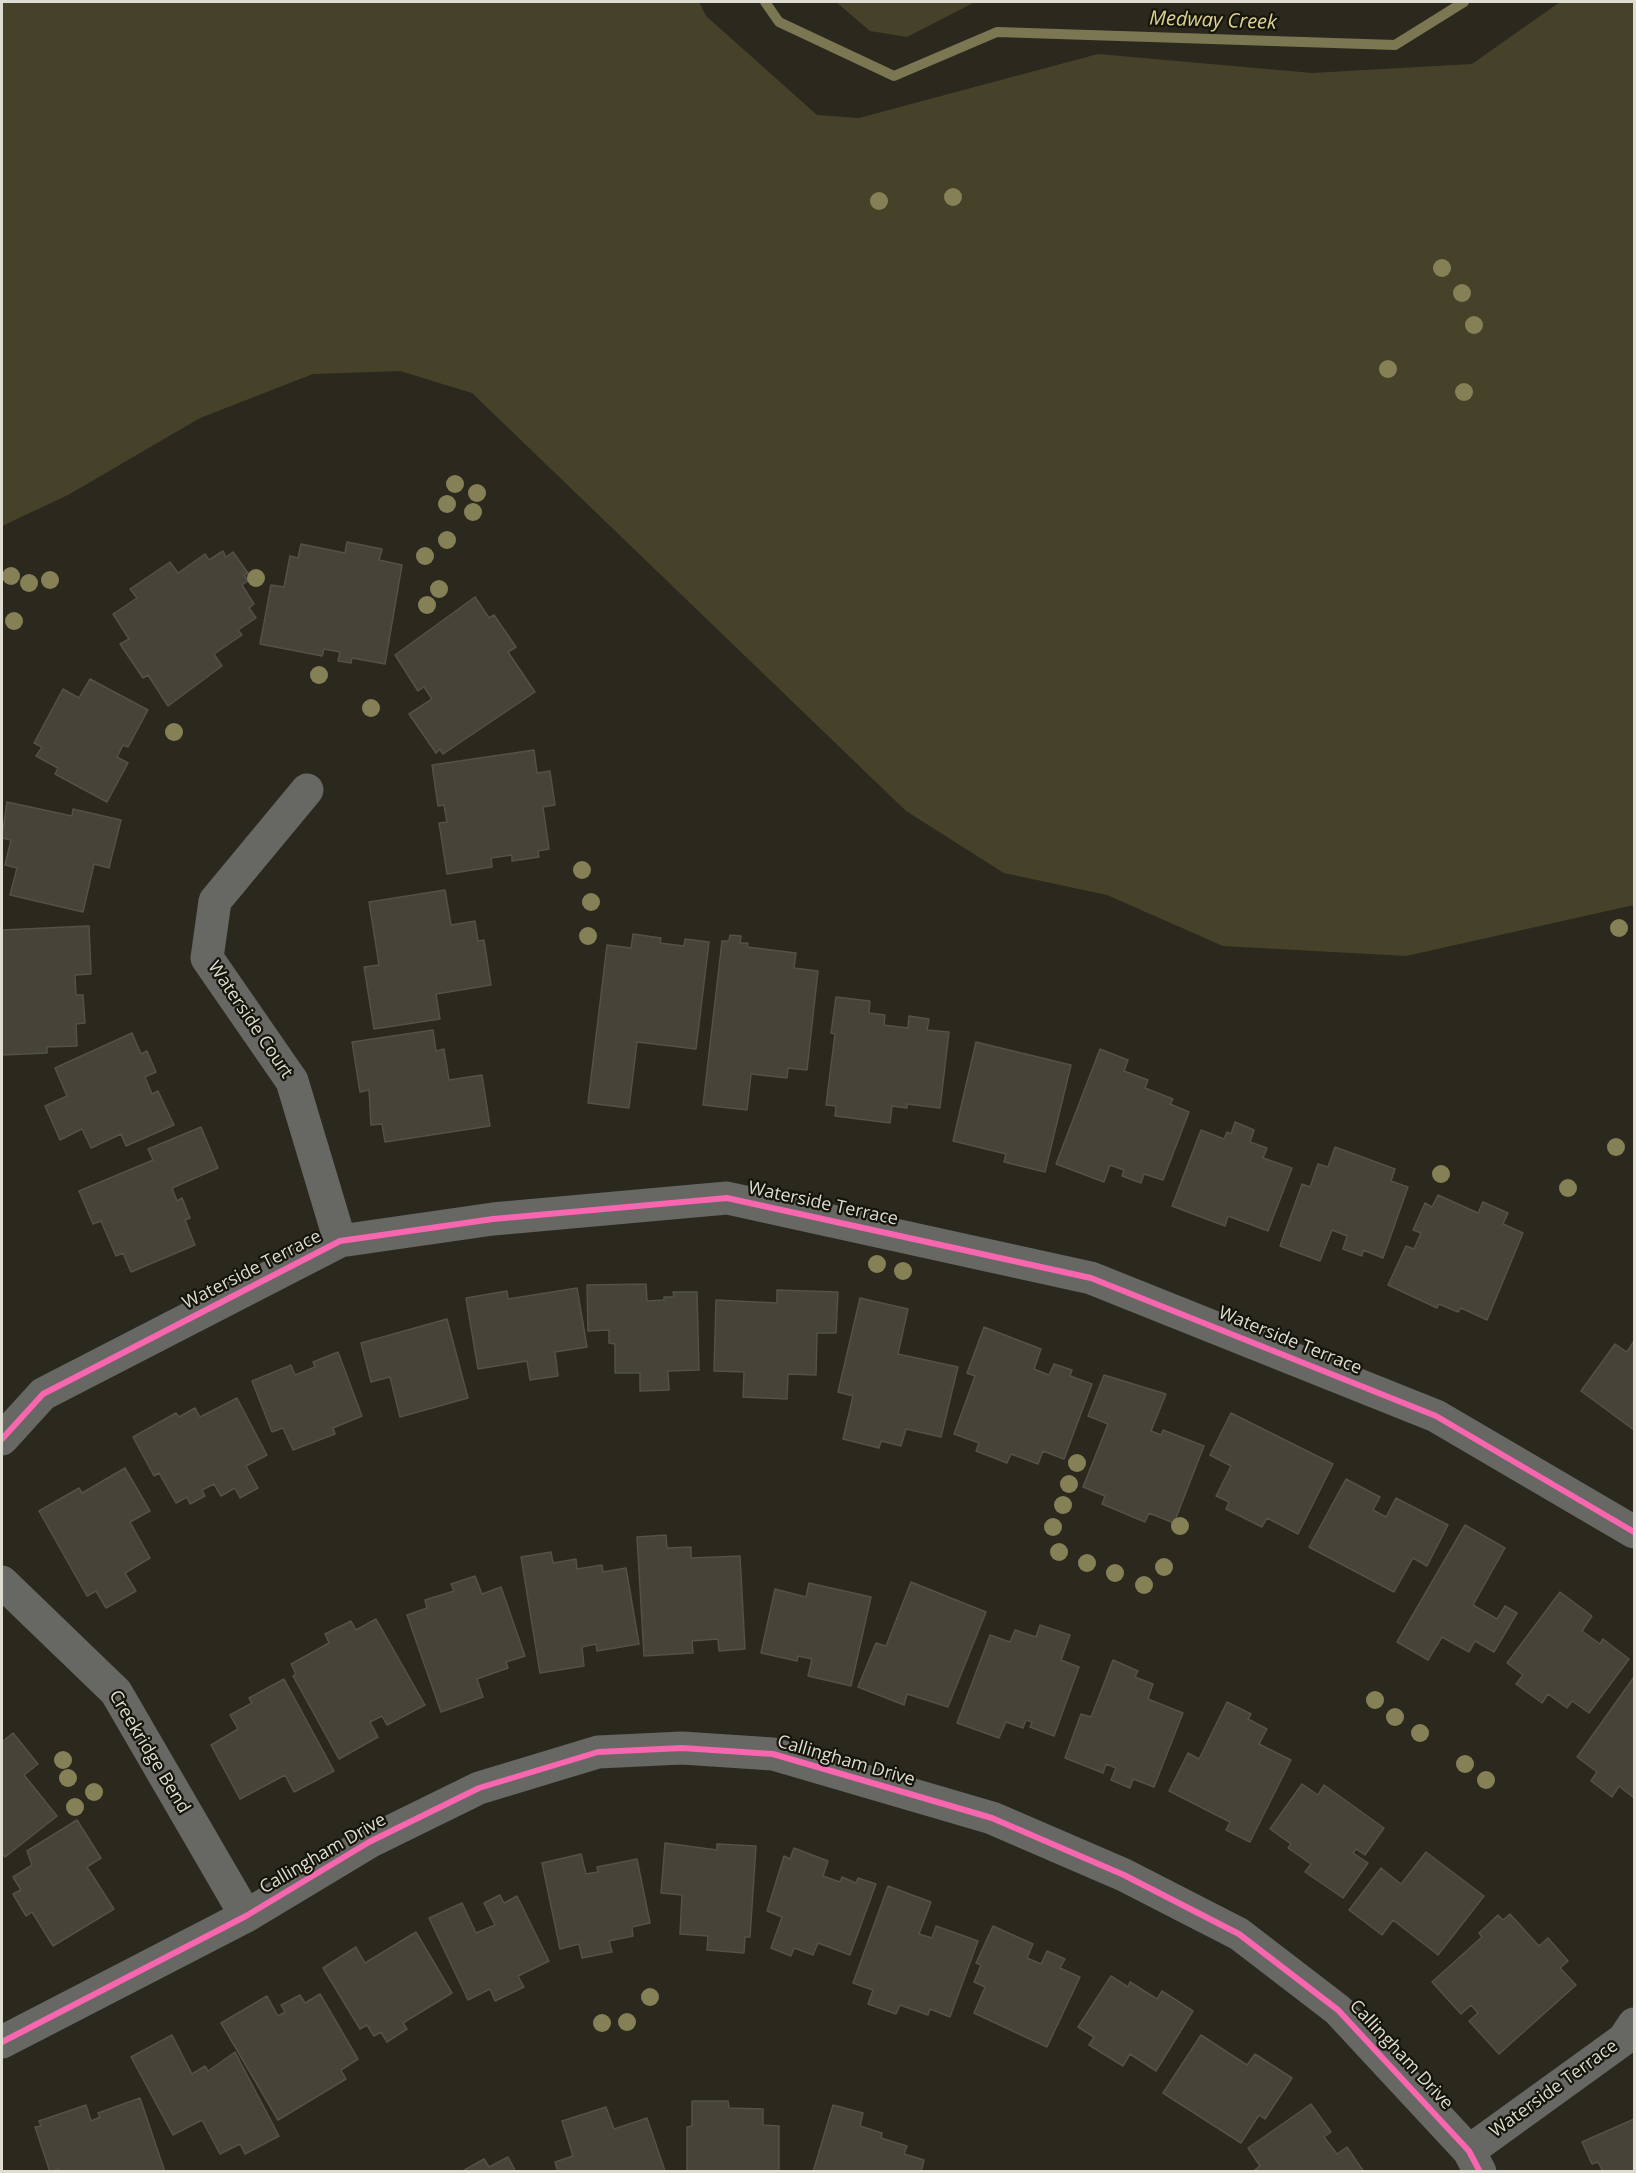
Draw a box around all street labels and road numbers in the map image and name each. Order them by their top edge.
street label: Waterside Court [203,957,297,1083]
street label: Waterside Terrace [746,1178,900,1230]
street label: Waterside Terrace [179,1226,325,1314]
street label: Waterside Terrace [1215,1302,1365,1380]
street label: Creekridge Bend [104,1687,194,1817]
street label: Callingham Drive [775,1731,917,1791]
street label: Callingham Drive [256,1809,390,1899]
street label: Callingham Drive [1345,1996,1457,2114]
street label: Waterside Terrace [1486,2035,1622,2143]

